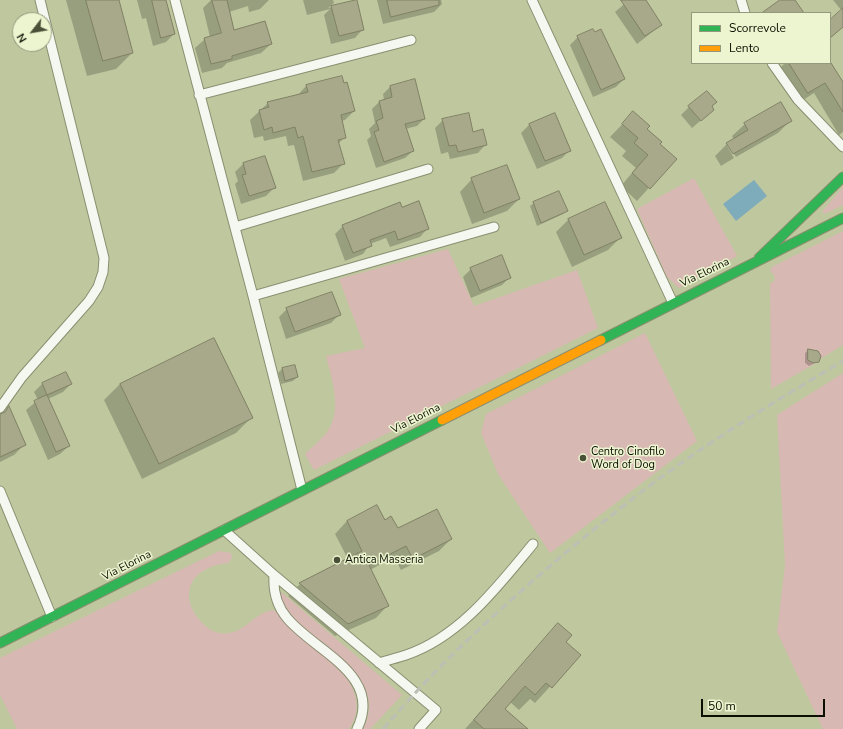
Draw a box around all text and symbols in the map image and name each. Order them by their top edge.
north arrow [12,12,52,52]
legend [691,12,831,64]
text: Scorrevole [729,20,786,36]
text: N [14,31,31,45]
text: Lento [729,40,759,56]
street label: Via Elorina [678,255,732,291]
street label: Via Elorina [389,401,443,437]
place label: Centro Cinofilo Word of Dog [591,445,665,471]
marker: Centro Cinofilo Word of Dog [578,453,588,463]
street label: Via Elorina [100,548,154,584]
place label: Antica Masseria [345,553,423,567]
marker: Antica Masseria [332,555,342,565]
scale bar [703,691,827,717]
text: 50 m [708,698,736,714]

